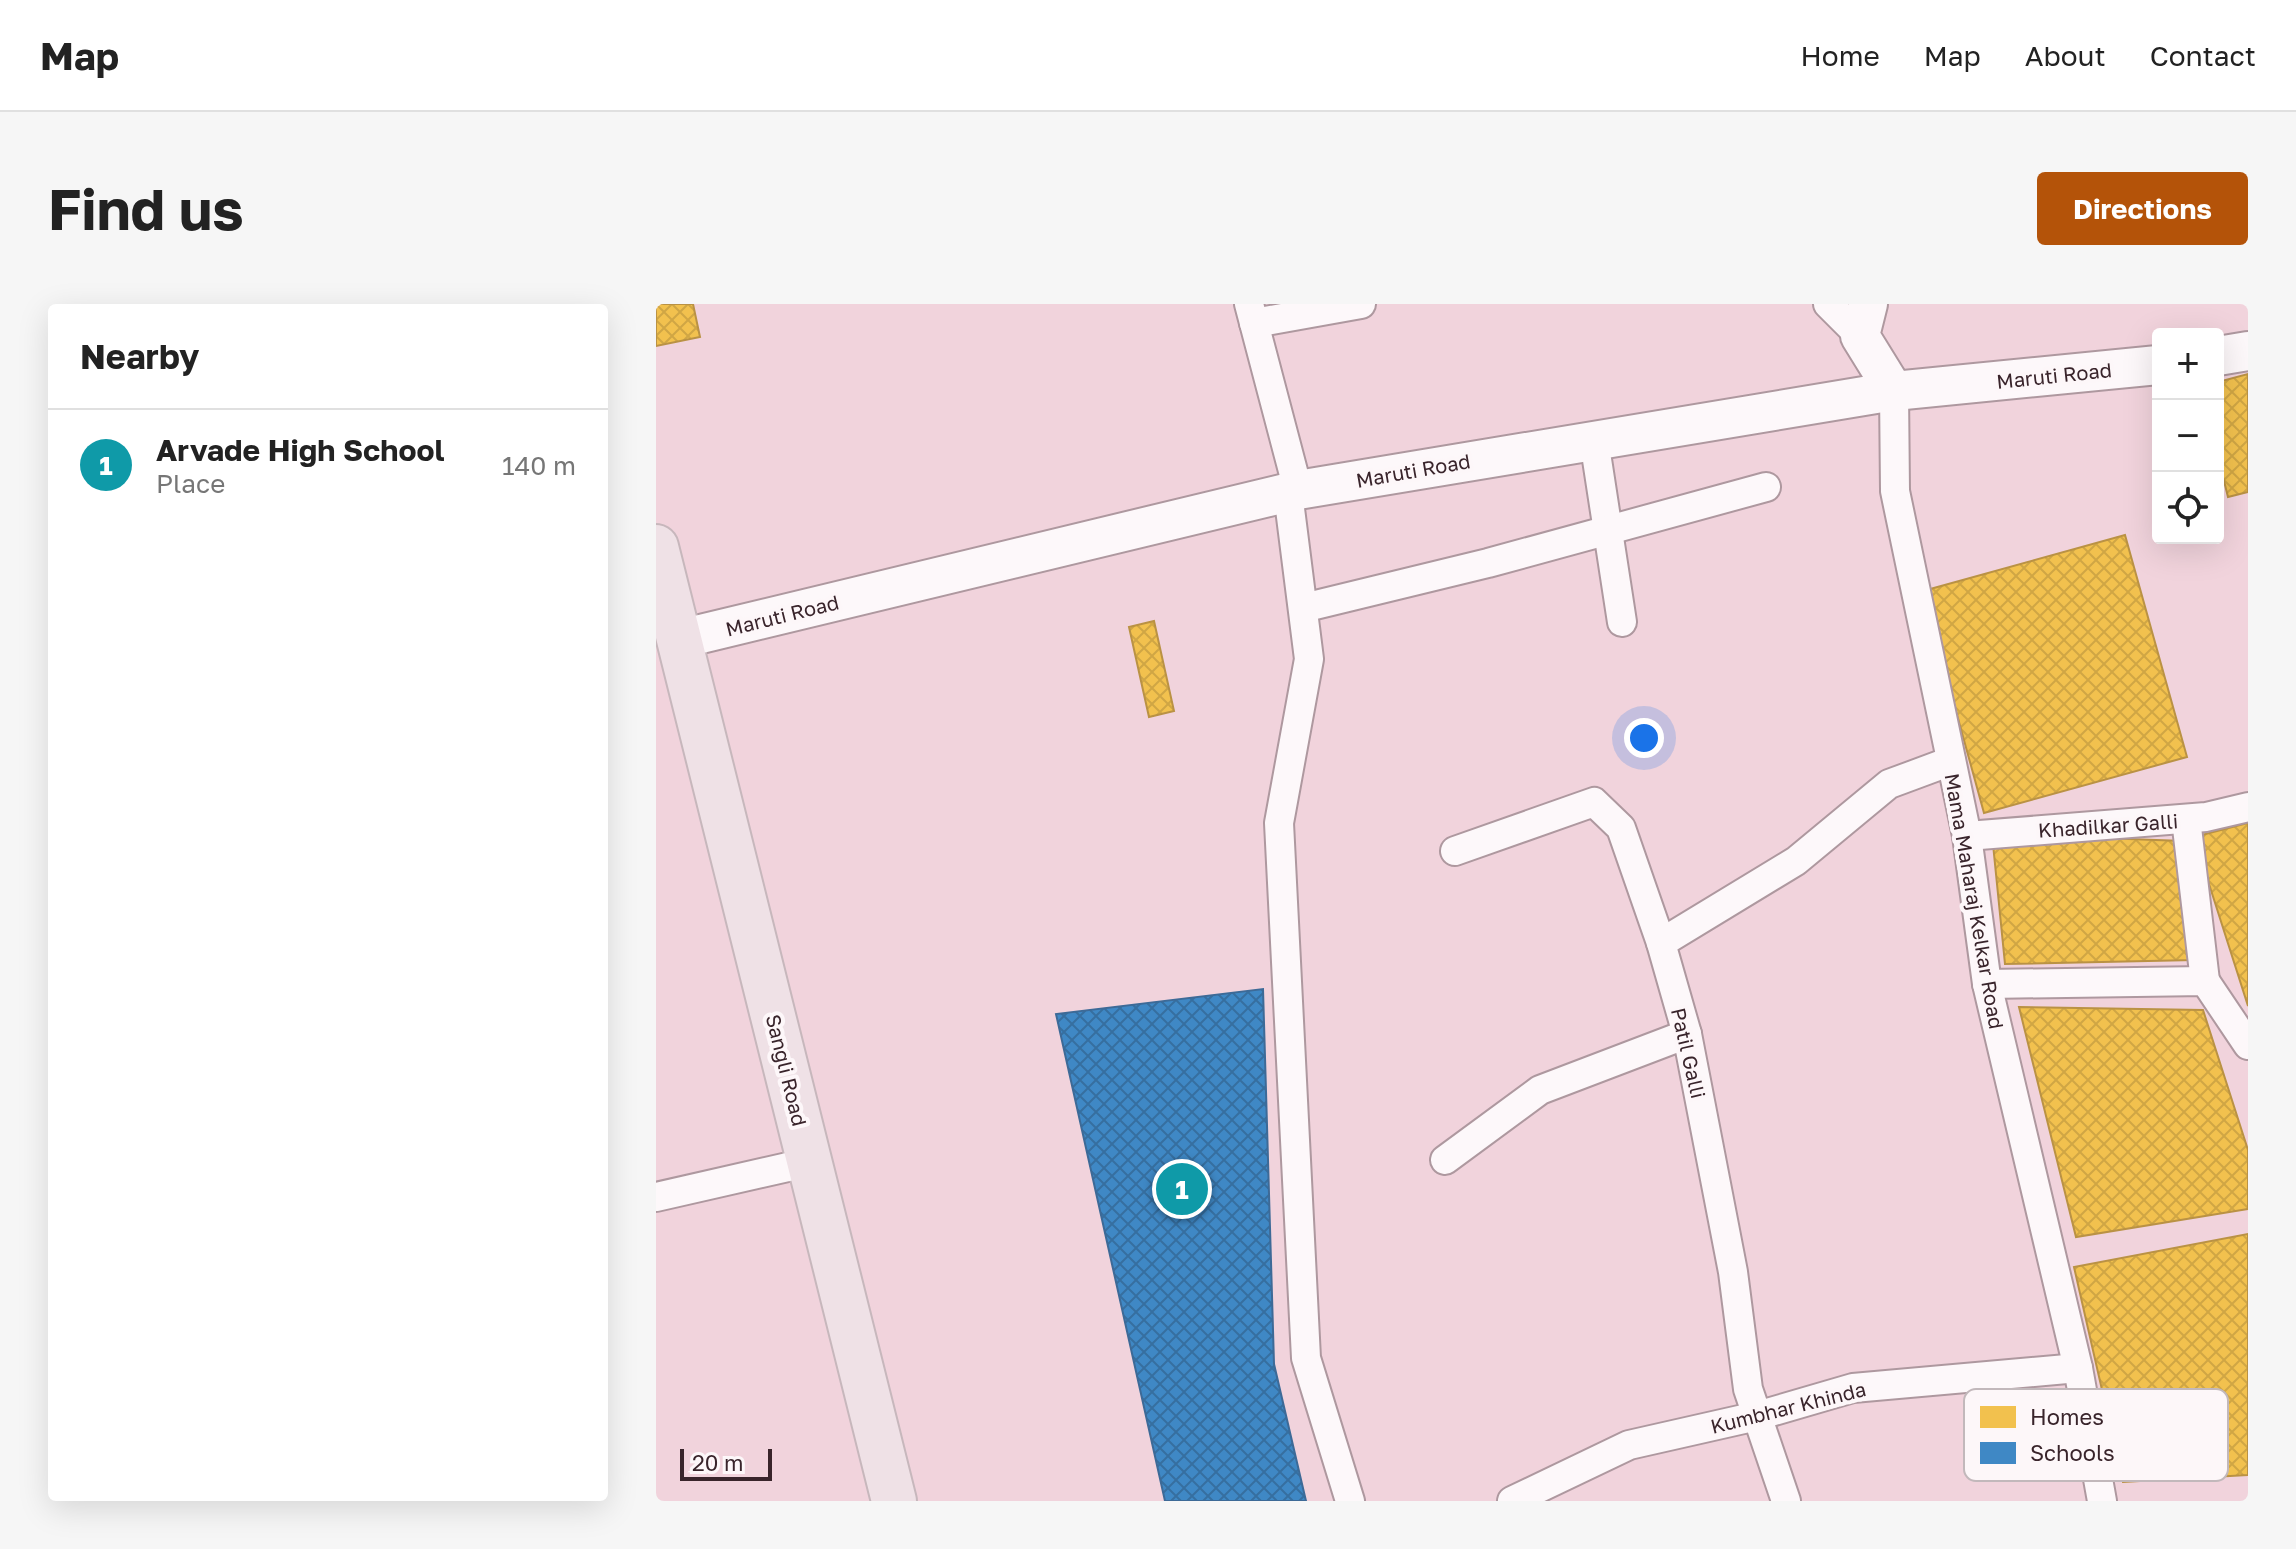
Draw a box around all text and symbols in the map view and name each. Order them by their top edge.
text: Map [40,33,119,78]
text: Home [1801,39,1880,72]
text: Map [1924,39,1981,72]
text: About [2025,39,2106,72]
text: Contact [2150,39,2256,72]
button: Directions [2037,172,2248,245]
text: Find us [48,175,244,242]
map controls [2152,328,2224,544]
button: + [2152,328,2224,400]
text: Nearby [80,336,200,376]
street label: Maruti Road [1995,357,2113,393]
button: − [2152,400,2224,472]
text: Arvade High School [156,432,444,468]
street label: Maruti Road [1354,448,1472,492]
text: 1 [99,450,113,481]
text: 140 m [502,450,576,481]
text: Place [156,468,225,499]
button: locate [2152,472,2224,544]
street label: Maruti Road [723,589,841,641]
your location [1624,718,1664,758]
street label: Mama Maharaj Kelkar Road [1941,771,2009,1031]
street label: Khadilkar Galli [2037,808,2179,842]
street label: Patil Galli [1667,1005,1711,1101]
street label: Sangli Road [762,1012,812,1128]
pin: 1 [1156,1159,1208,1219]
street label: Kumbhar Khinda [1708,1376,1868,1438]
legend [1964,1389,2228,1481]
text: Homes [2030,1403,2104,1430]
text: Schools [2030,1439,2115,1466]
scale bar [680,1445,772,1481]
text: 20 m [692,1449,743,1476]

